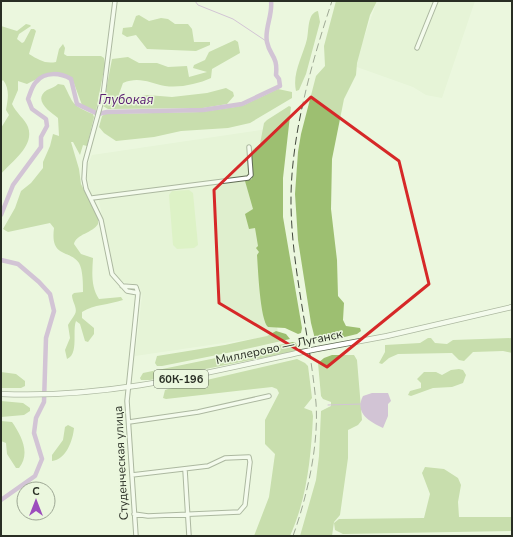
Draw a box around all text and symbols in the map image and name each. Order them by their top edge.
water label: Глубокая [98,91,154,109]
street label: Миллерово — Луганск [214,326,344,368]
road number: 60К-196 [154,370,208,388]
street label: Студенческая улица [110,405,132,521]
north arrow [16,481,56,521]
text: С [32,484,40,499]

